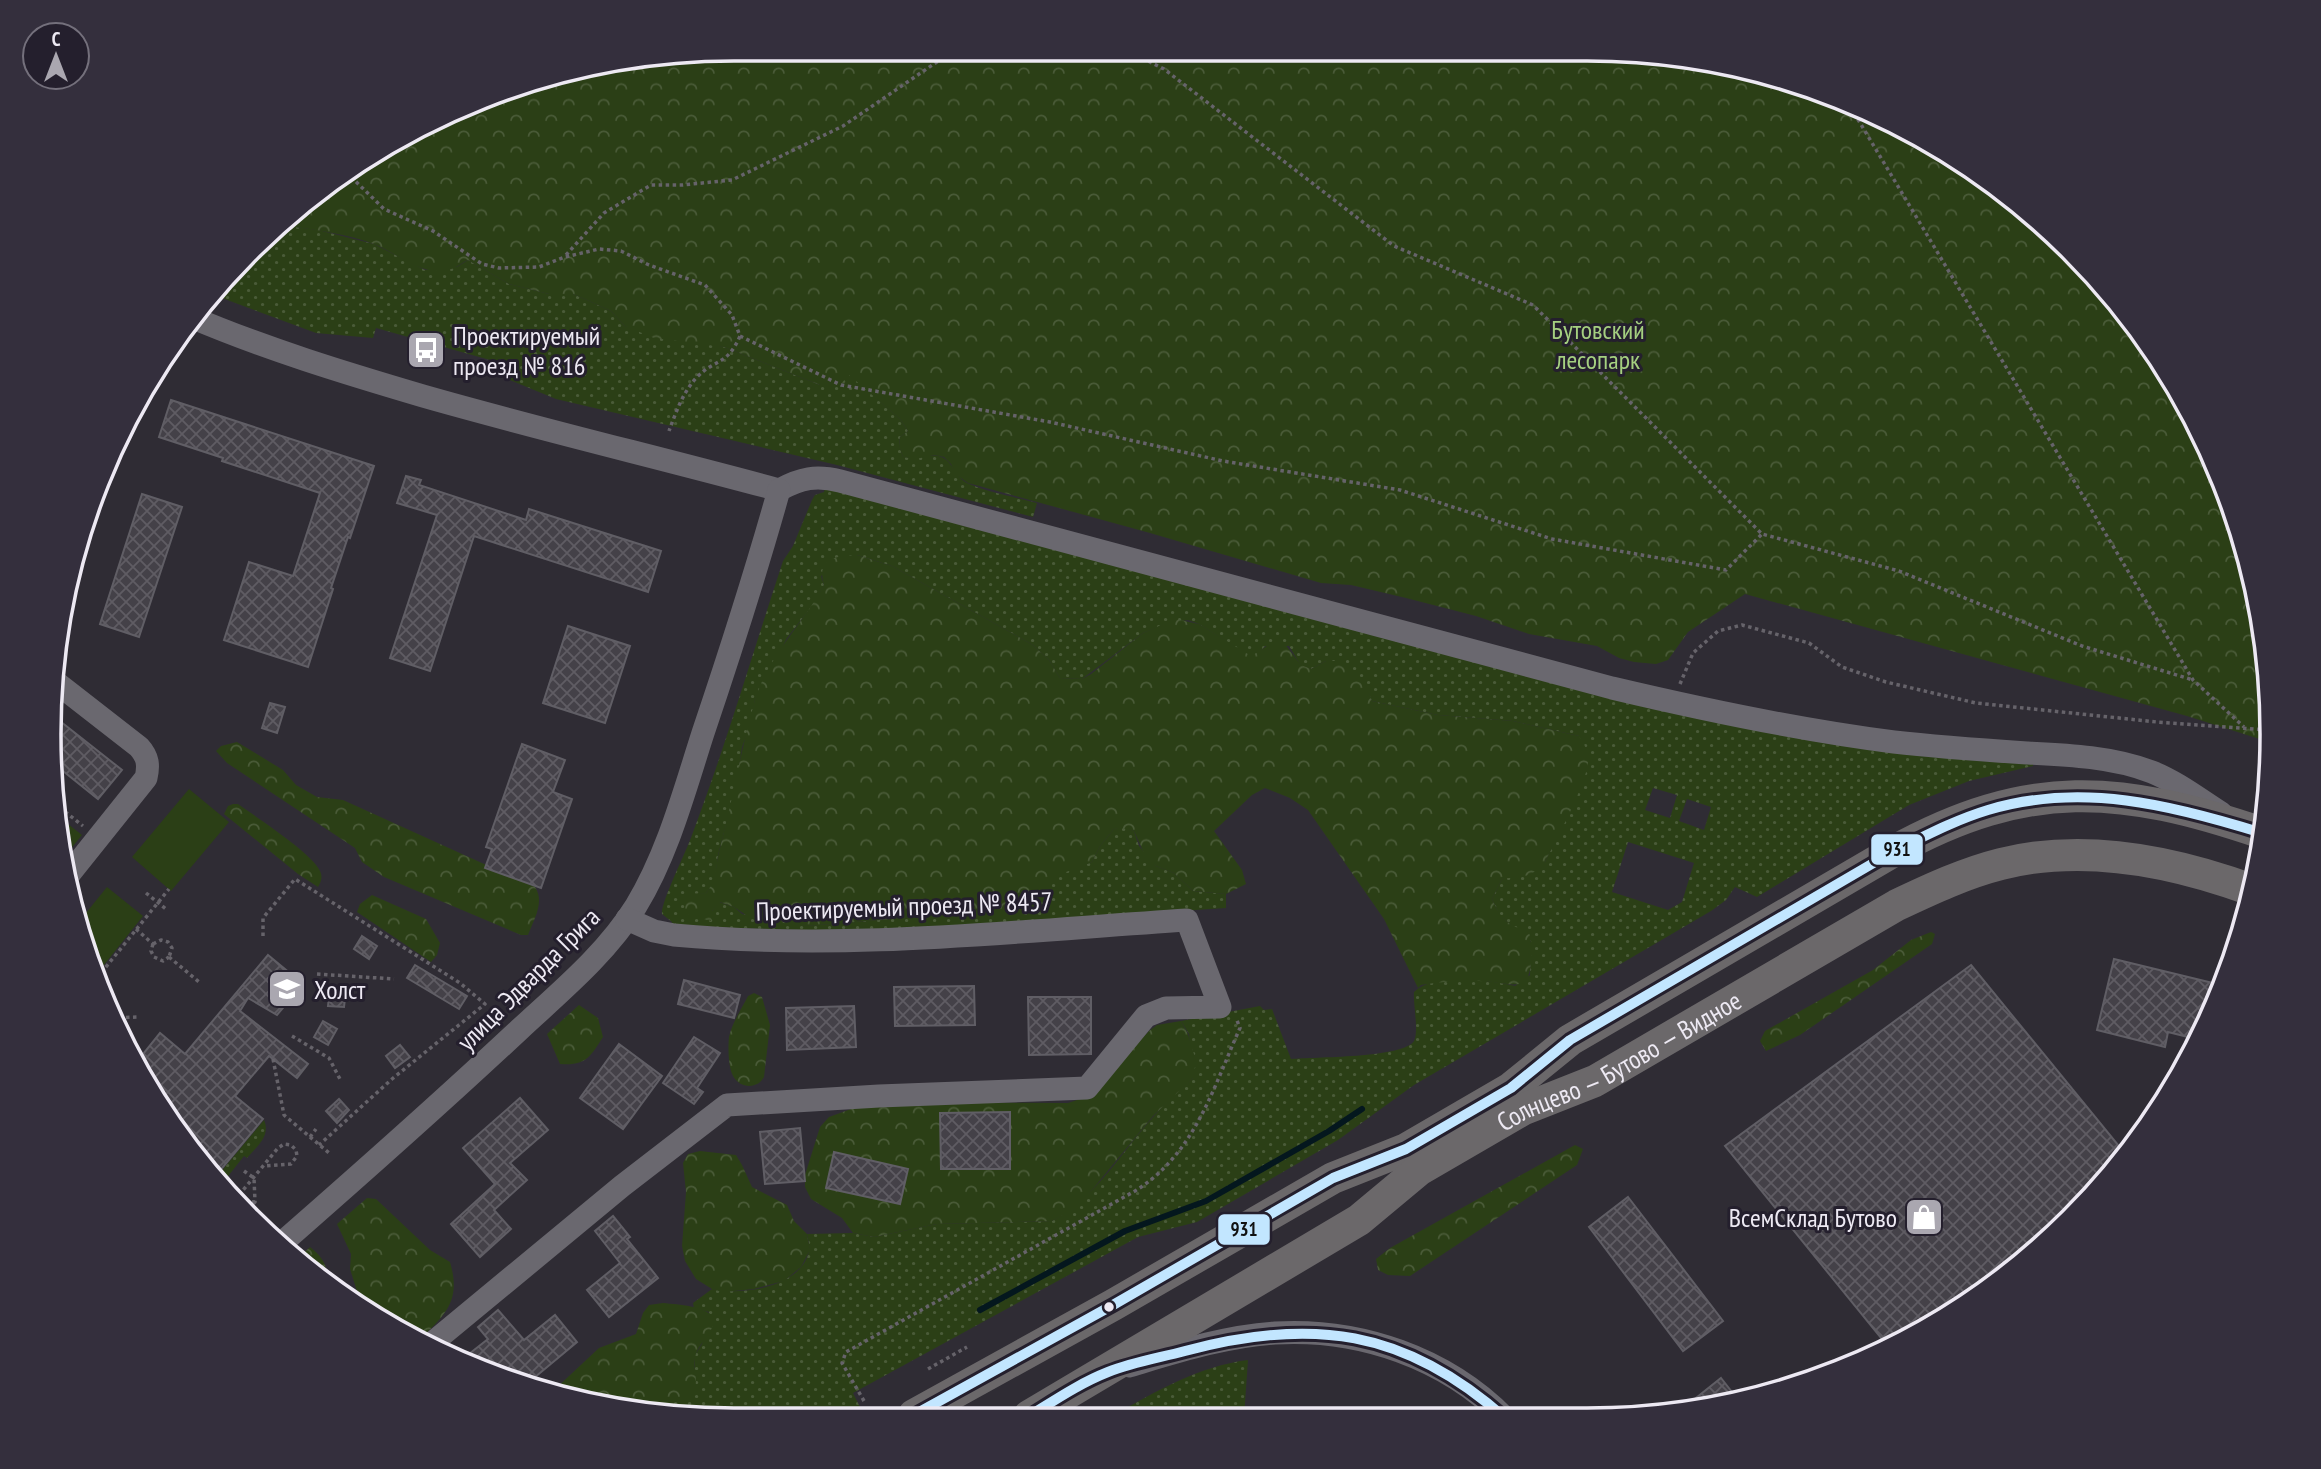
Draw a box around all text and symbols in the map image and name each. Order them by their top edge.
north arrow [21,21,91,91]
text: С [52,27,61,51]
park label: Бутовский лесопарк [1551,313,1645,376]
place label: Проектируемый проезд № 816 [453,319,600,382]
bus stop icon: Проектируемый проезд № 816 [405,329,447,371]
line badge: 931 [1870,833,1924,866]
text: 931 [1883,837,1911,861]
street label: Проектируемый проезд № 8457 [755,884,1053,928]
street label: улица Эдварда Грига [450,901,606,1057]
school or university icon: Холст [266,968,308,1010]
place label: Холст [314,973,366,1006]
street label: Солнцево — Бутово — Видное [1490,983,1747,1138]
shop icon: ВсемСклад Бутово [1903,1196,1945,1238]
place label: ВсемСклад Бутово [1729,1201,1897,1234]
line badge: 931 [1217,1213,1271,1246]
text: 931 [1230,1217,1258,1241]
unlabelled marker [1102,1300,1116,1314]

